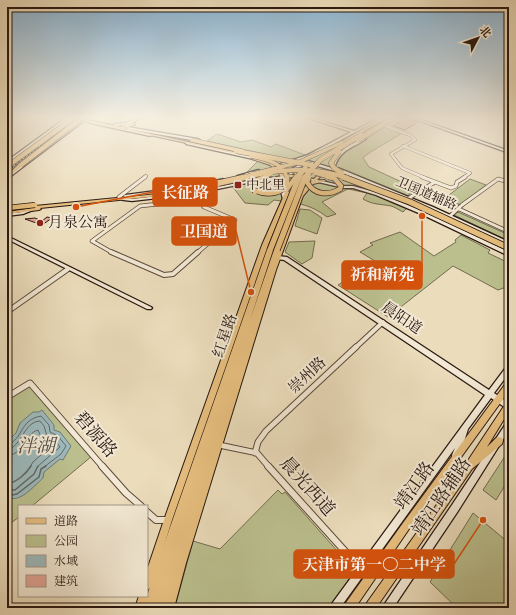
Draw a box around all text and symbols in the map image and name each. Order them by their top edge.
north arrow [458,18,498,58]
text: 北 [477,24,493,40]
street label: 卫国道辅路 [394,174,459,213]
callout: 长征路 [153,178,217,206]
place label: 中北里 [246,178,285,192]
marker: 中北里 [233,180,243,190]
text: 长征路 [161,184,209,202]
place label: 月泉公寓 [48,214,108,231]
callout: 卫国道 [172,217,236,245]
marker: 月泉公寓 [35,218,45,228]
text: 卫国道 [180,223,228,241]
callout: 祈和新苑 [342,261,422,289]
text: 祈和新苑 [350,266,415,284]
street label: 晨阳道 [378,299,425,338]
street label: 红星路 [210,312,240,360]
street label: 崇州路 [285,354,330,397]
street label: 碧源路 [70,407,121,461]
water label: 泮湖 [17,436,58,457]
street label: 晨光西道 [276,453,339,520]
street label: 靖江路辅路 [408,454,475,539]
street label: 靖江路 [390,458,438,513]
legend [18,505,148,597]
text: 道路 [54,514,78,528]
text: 公园 [54,535,78,548]
callout: 天津市第一〇二中学 [294,550,454,578]
text: 水域 [54,554,78,568]
text: 天津市第一〇二中学 [302,555,446,574]
text: 建筑 [54,574,78,588]

